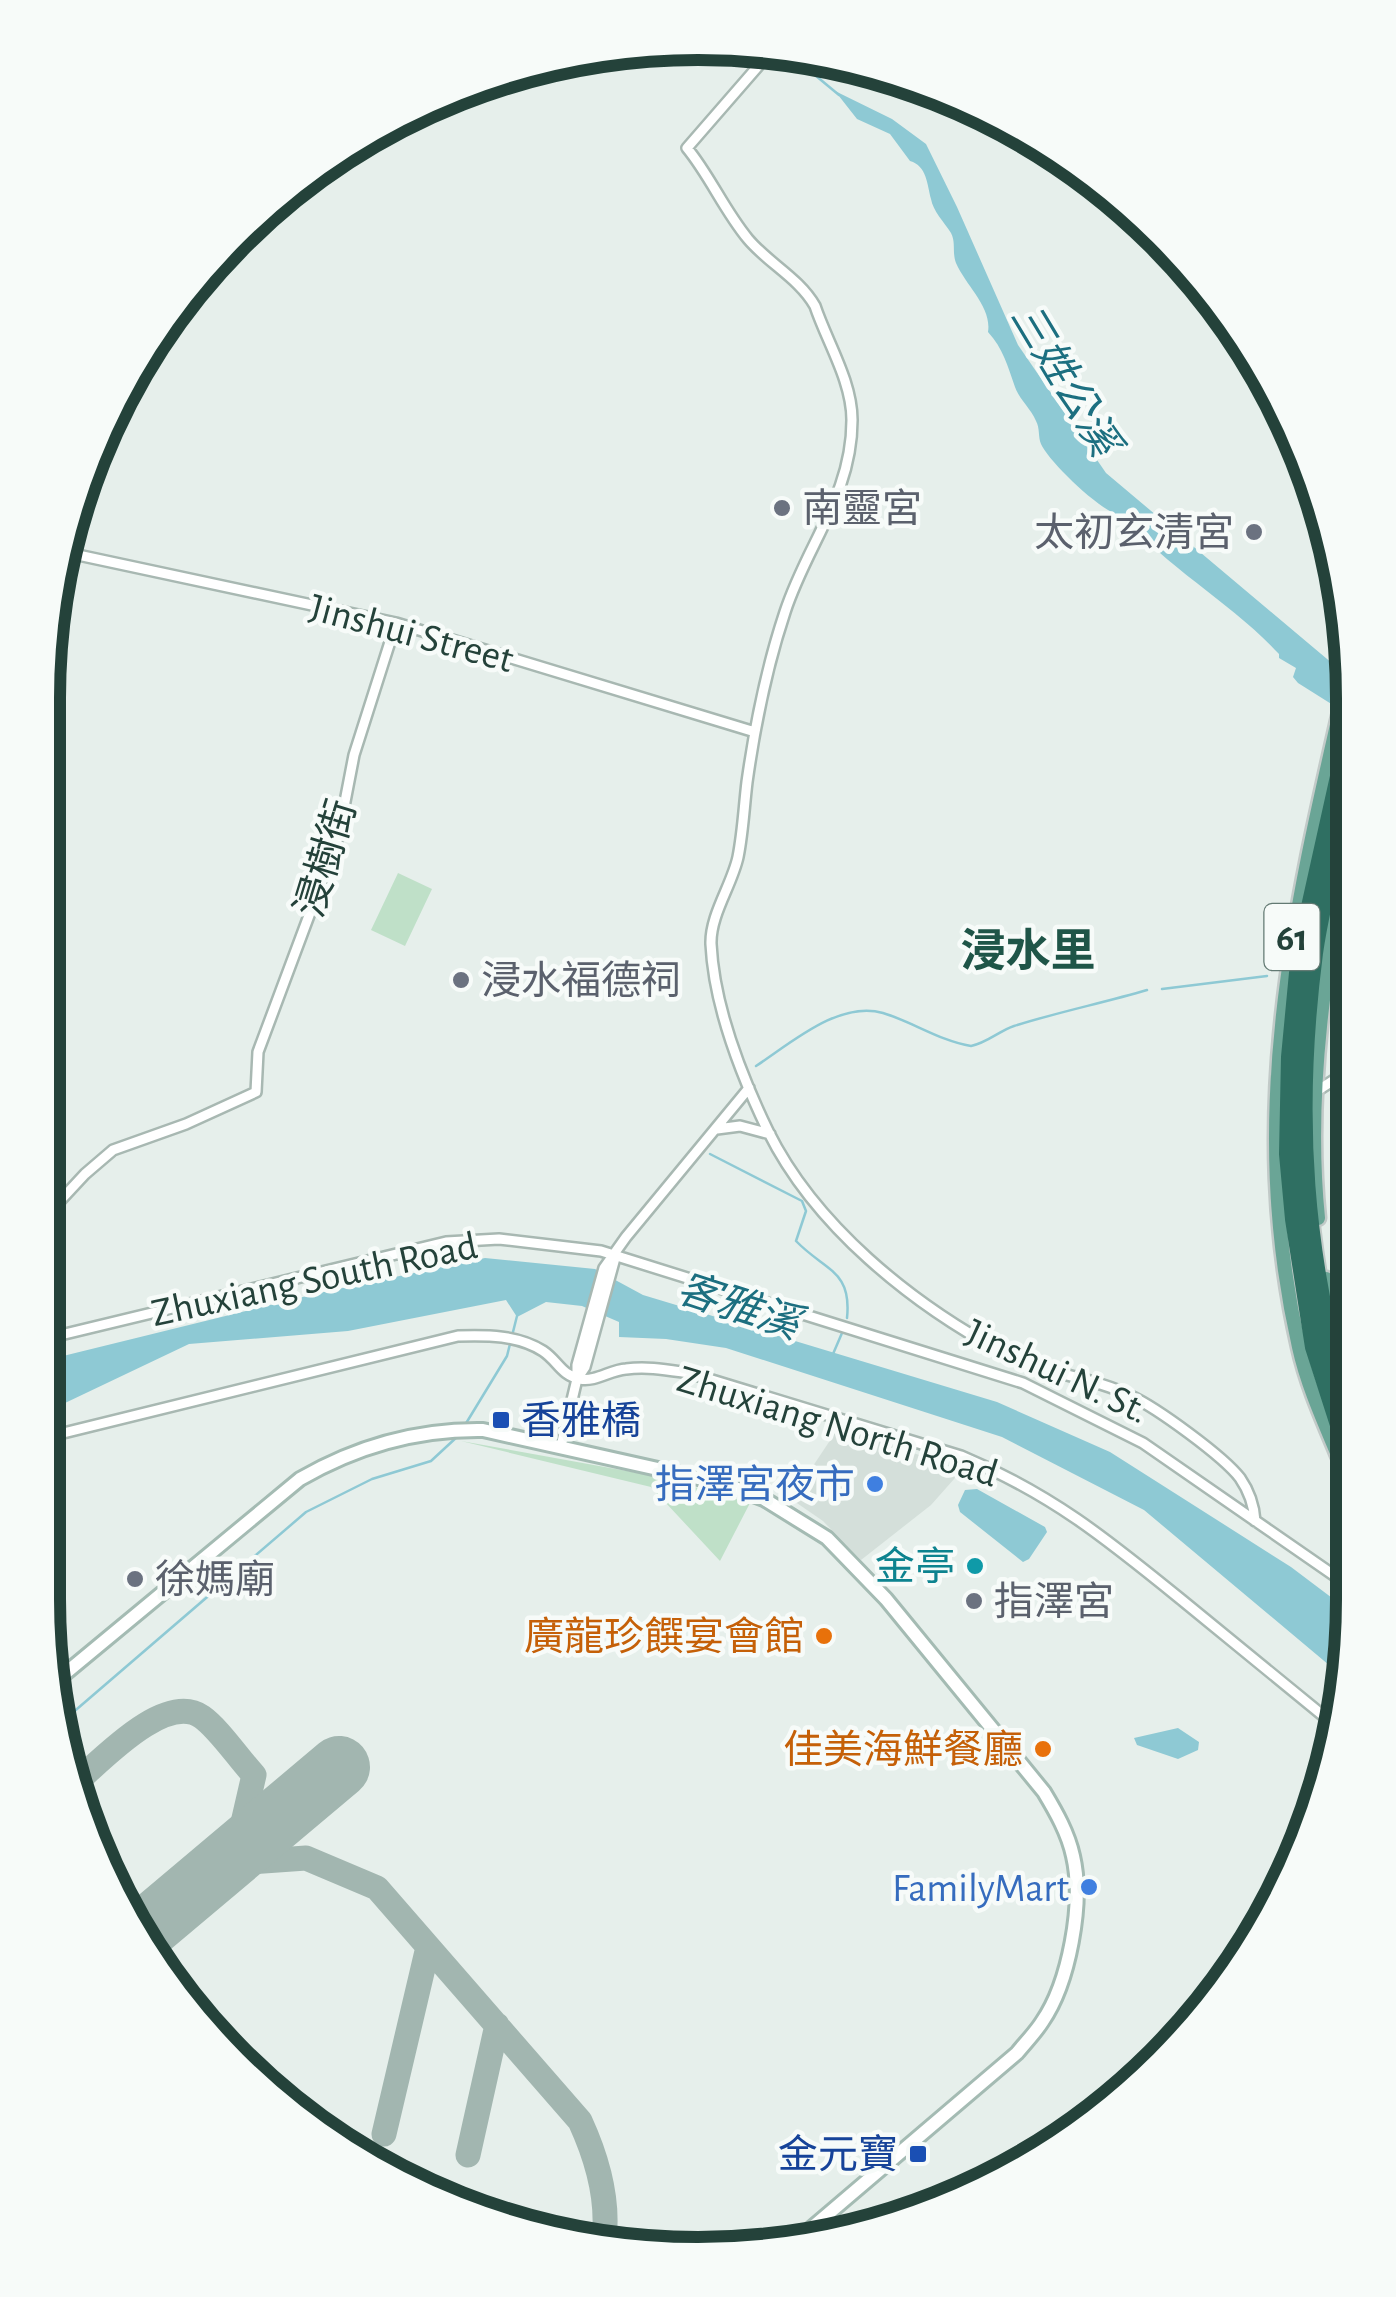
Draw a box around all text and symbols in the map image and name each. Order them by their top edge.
water label: 三姓公溪 [1003,296,1130,467]
place label: 南靈宮 [802,488,922,530]
marker: 南靈宮 [771,497,793,519]
place label: 太初玄清宮 [1034,512,1234,554]
marker: 太初玄清宮 [1243,521,1265,543]
street label: Jinshui Street [305,588,518,680]
street label: 浸樹街 [288,795,364,922]
road number: 61 [1264,904,1320,970]
district label: 浸水里 [960,927,1096,975]
place label: 浸水福德祠 [481,960,681,1002]
marker: 浸水福德祠 [450,969,472,991]
street label: Zhuxiang South Road [148,1226,481,1334]
water label: 客雅溪 [672,1266,810,1348]
street label: Jinshui N. St. [960,1312,1155,1431]
street label: Zhuxiang North Road [673,1359,1002,1495]
place label: 香雅橋 [521,1400,641,1442]
marker: 香雅橋 [490,1409,512,1431]
place label: 指澤宮夜市 [655,1464,855,1506]
marker: 指澤宮夜市 [864,1473,886,1495]
place label: 金亭 [875,1545,955,1588]
marker: 金亭 [964,1555,986,1577]
place label: 徐媽廟 [155,1559,275,1601]
marker: 徐媽廟 [124,1568,146,1590]
place label: 指澤宮 [994,1581,1114,1623]
marker: 指澤宮 [963,1590,985,1612]
place label: 廣龍珍饌宴會館 [524,1616,804,1658]
marker: 廣龍珍饌宴會館 [813,1625,835,1647]
place label: 佳美海鮮餐廳 [783,1729,1023,1771]
marker: 佳美海鮮餐廳 [1032,1738,1054,1760]
place label: FamilyMart [892,1869,1069,1909]
marker: FamilyMart [1078,1876,1100,1898]
place label: 金元寶 [778,2133,898,2176]
marker: 金元寶 [907,2143,929,2165]

